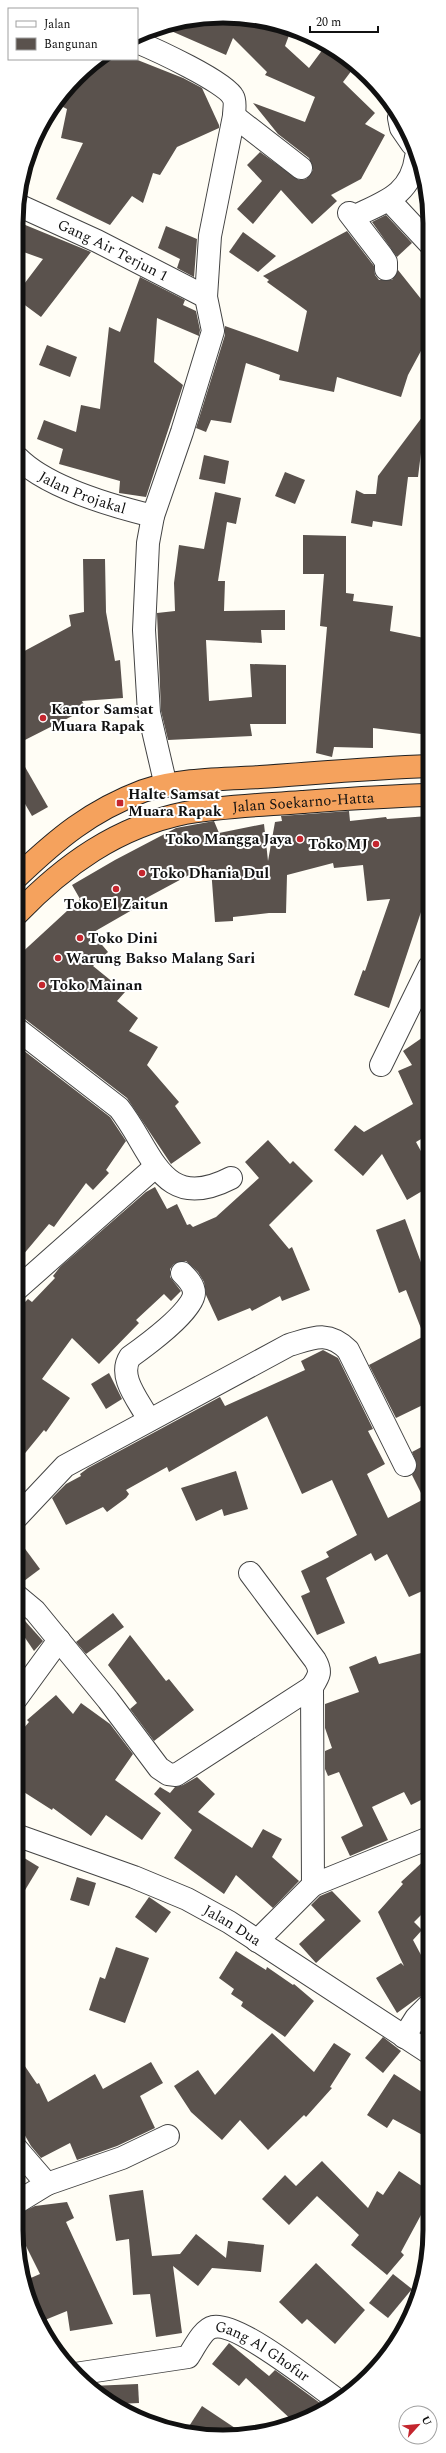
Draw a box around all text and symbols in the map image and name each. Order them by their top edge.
legend [8,8,138,60]
scale bar [310,8,378,34]
text: 20 m [316,13,341,32]
text: Jalan [44,15,71,34]
text: Bangunan [44,35,98,54]
street label: Gang Air Terjun 1 [54,213,172,288]
street label: Jalan Projakal [34,465,129,520]
place label: Kantor Samsat Muara Rapak [51,698,154,738]
marker: Kantor Samsat Muara Rapak [38,713,48,723]
place label: Halte Samsat Muara Rapak [128,783,222,823]
street label: Jalan Soekarno-Hatta [231,786,376,819]
marker: Halte Samsat Muara Rapak [115,798,125,808]
place label: Toko Mangga Jaya [165,828,292,851]
place label: Toko MJ [308,833,368,856]
marker: Toko Mangga Jaya [295,834,305,844]
marker: Toko MJ [371,839,381,849]
place label: Toko Dhania Dul [150,862,269,885]
marker: Toko Dhania Dul [137,868,147,878]
marker: Toko El Zaitun [111,884,121,894]
place label: Toko El Zaitun [64,893,168,916]
place label: Toko Dini [88,927,158,950]
marker: Toko Dini [75,933,85,943]
place label: Warung Bakso Malang Sari [66,947,255,970]
marker: Warung Bakso Malang Sari [53,953,63,963]
place label: Toko Mainan [50,974,142,997]
marker: Toko Mainan [37,980,47,990]
street label: Jalan Dua [199,1899,266,1952]
street label: Gang Al Ghofur [213,2315,315,2388]
north arrow [398,2405,438,2445]
text: U [417,2413,436,2429]

